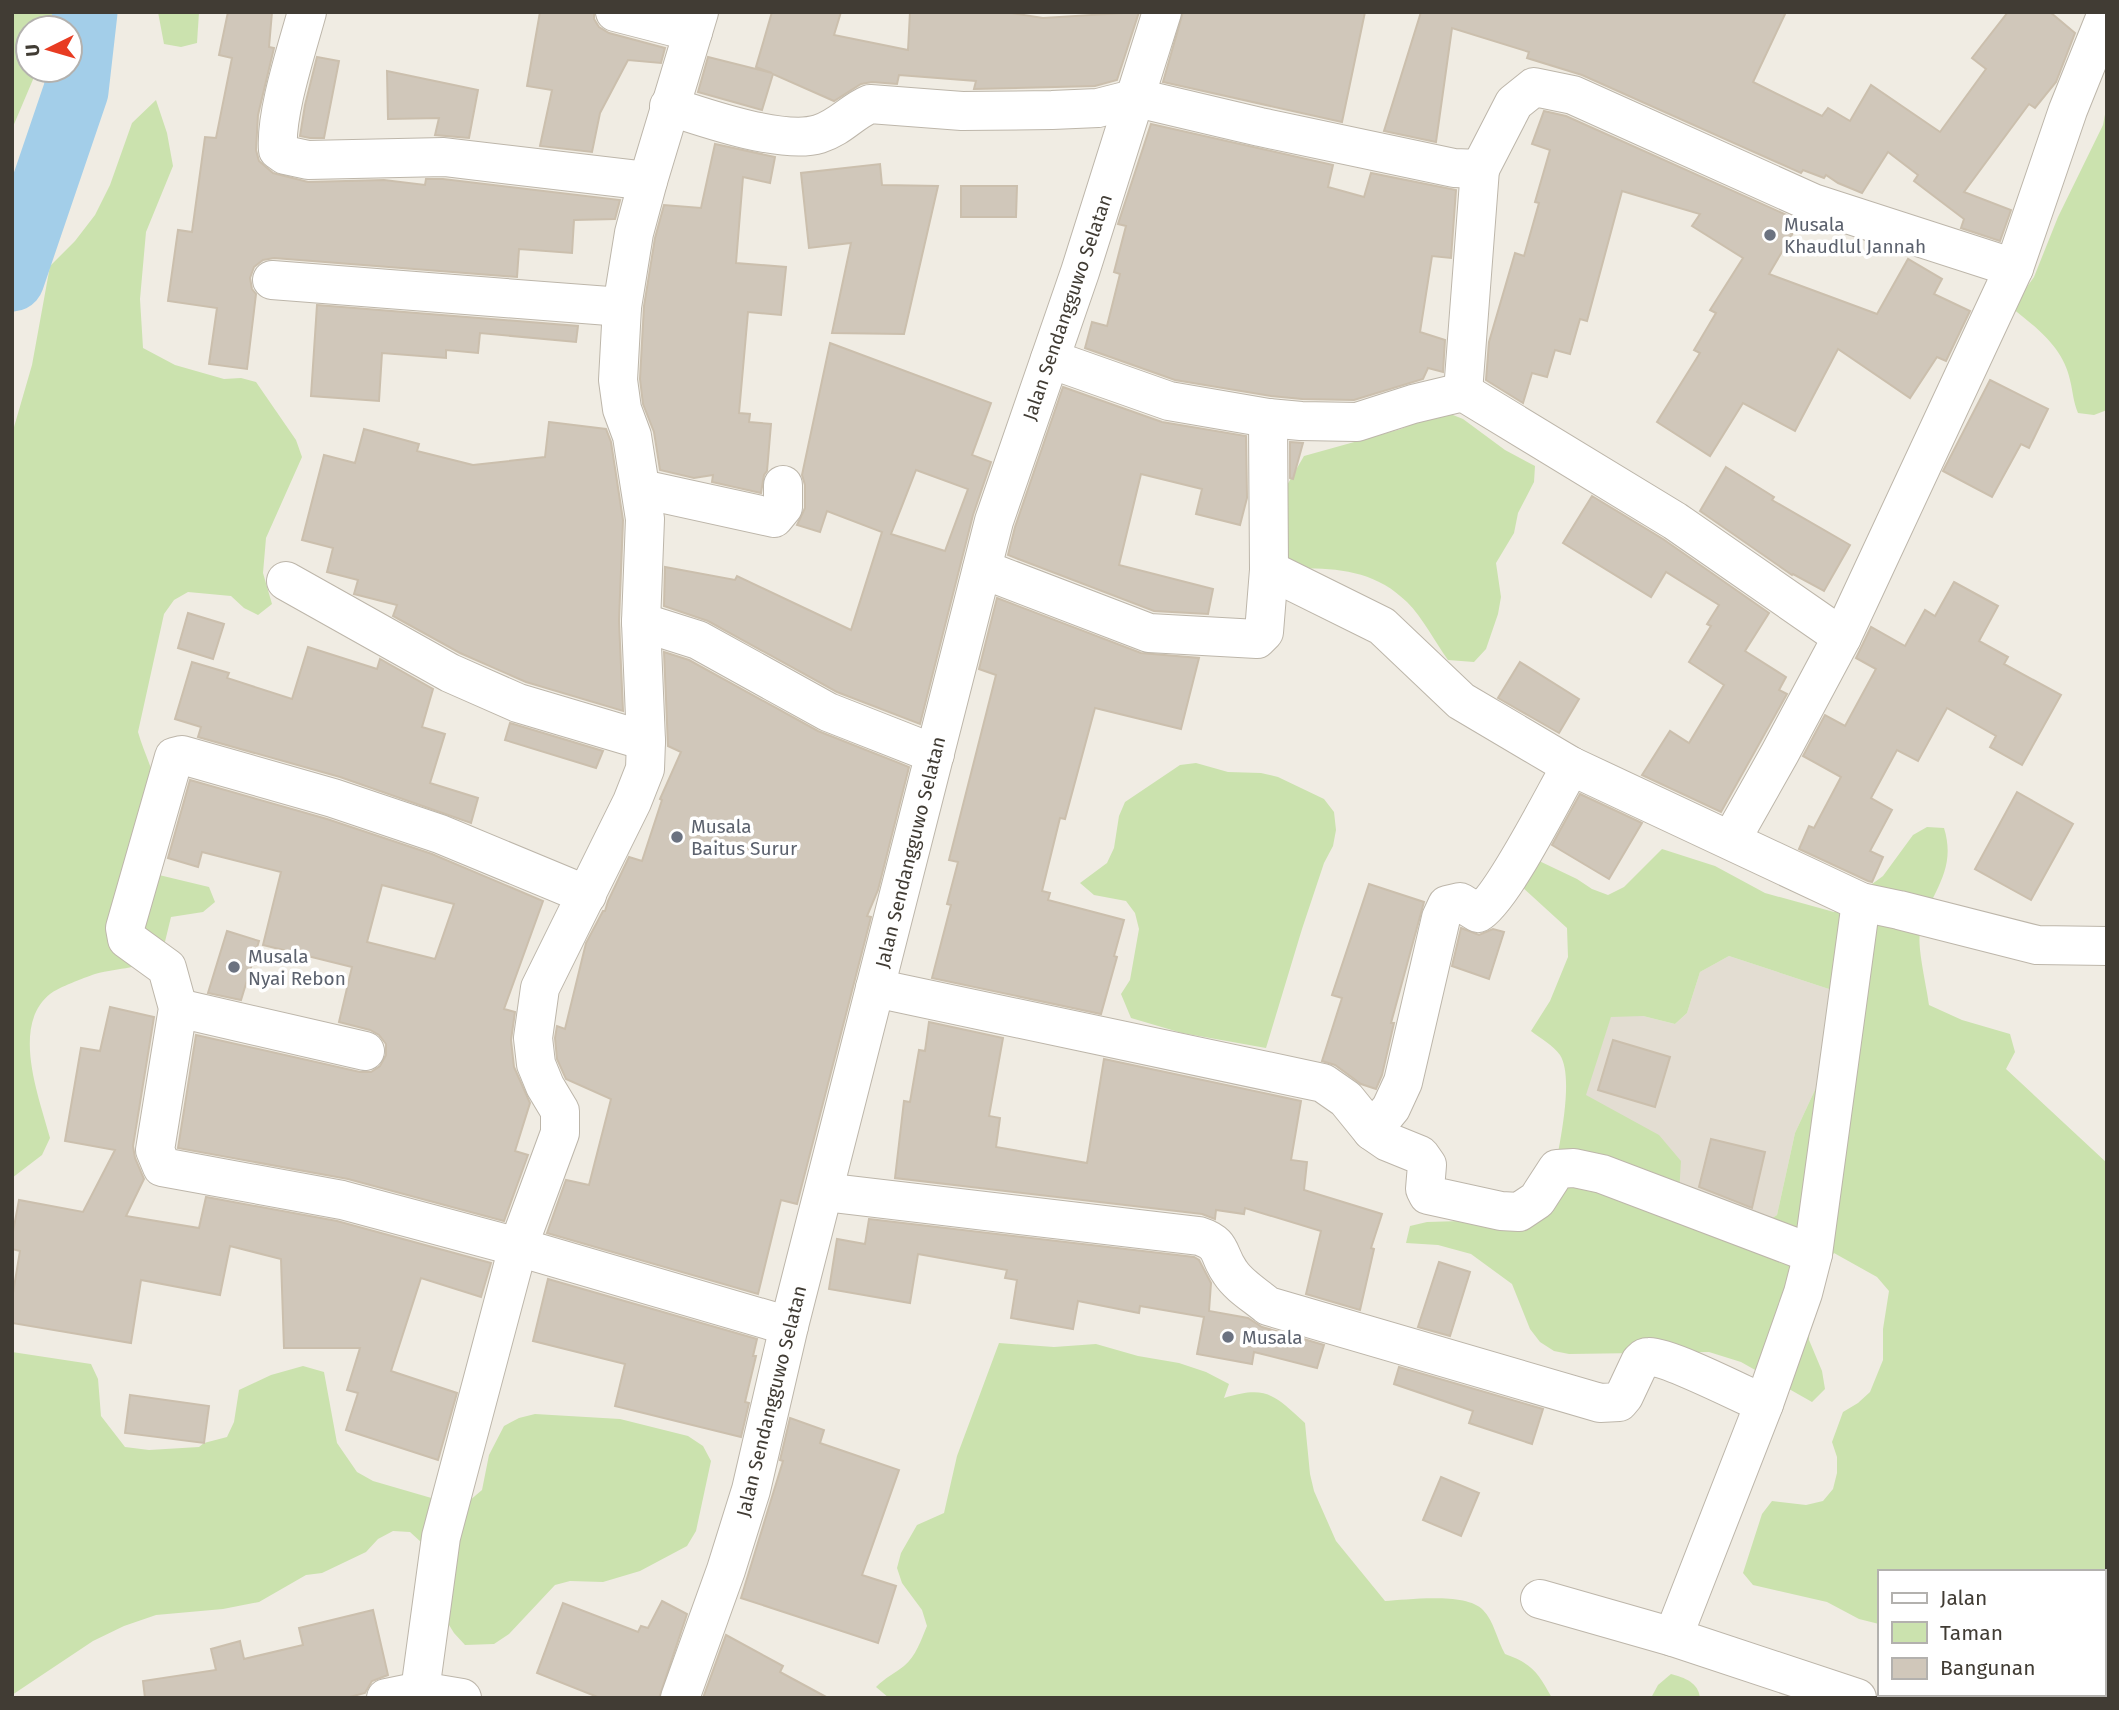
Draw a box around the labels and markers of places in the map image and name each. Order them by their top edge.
place label: Musala Khaudlul Jannah [1784,213,1926,258]
marker: Musala Khaudlul Jannah [1762,227,1778,243]
place label: Musala Baitus Surur [691,815,798,860]
marker: Musala Baitus Surur [669,829,685,845]
place label: Musala Nyai Rebon [248,945,346,990]
marker: Musala Nyai Rebon [226,959,242,975]
place label: Musala [1242,1326,1302,1349]
marker: Musala [1220,1329,1236,1345]

